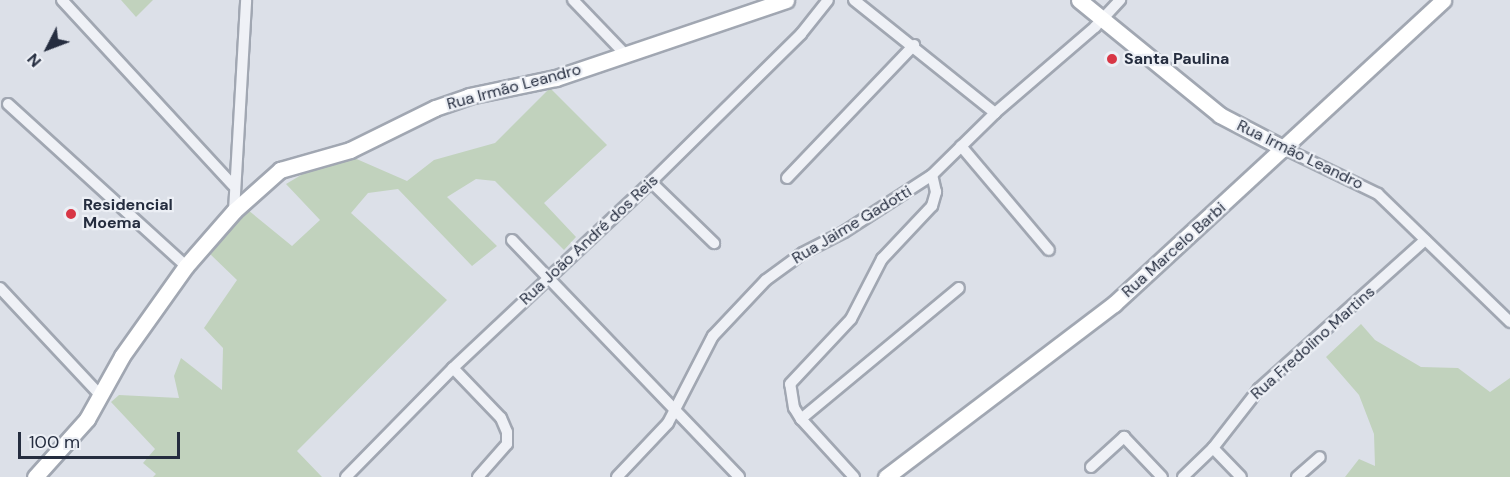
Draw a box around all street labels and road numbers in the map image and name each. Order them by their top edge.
street label: Rua Irmão Leandro [445,60,583,114]
street label: Rua Irmão Leandro [1234,116,1366,194]
street label: Rua João André dos Reis [516,171,662,309]
street label: Rua Jaime Gadotti [789,182,915,268]
street label: Rua Marcelo Barbi [1118,198,1230,302]
street label: Rua Fredolino Martins [1247,282,1379,404]

